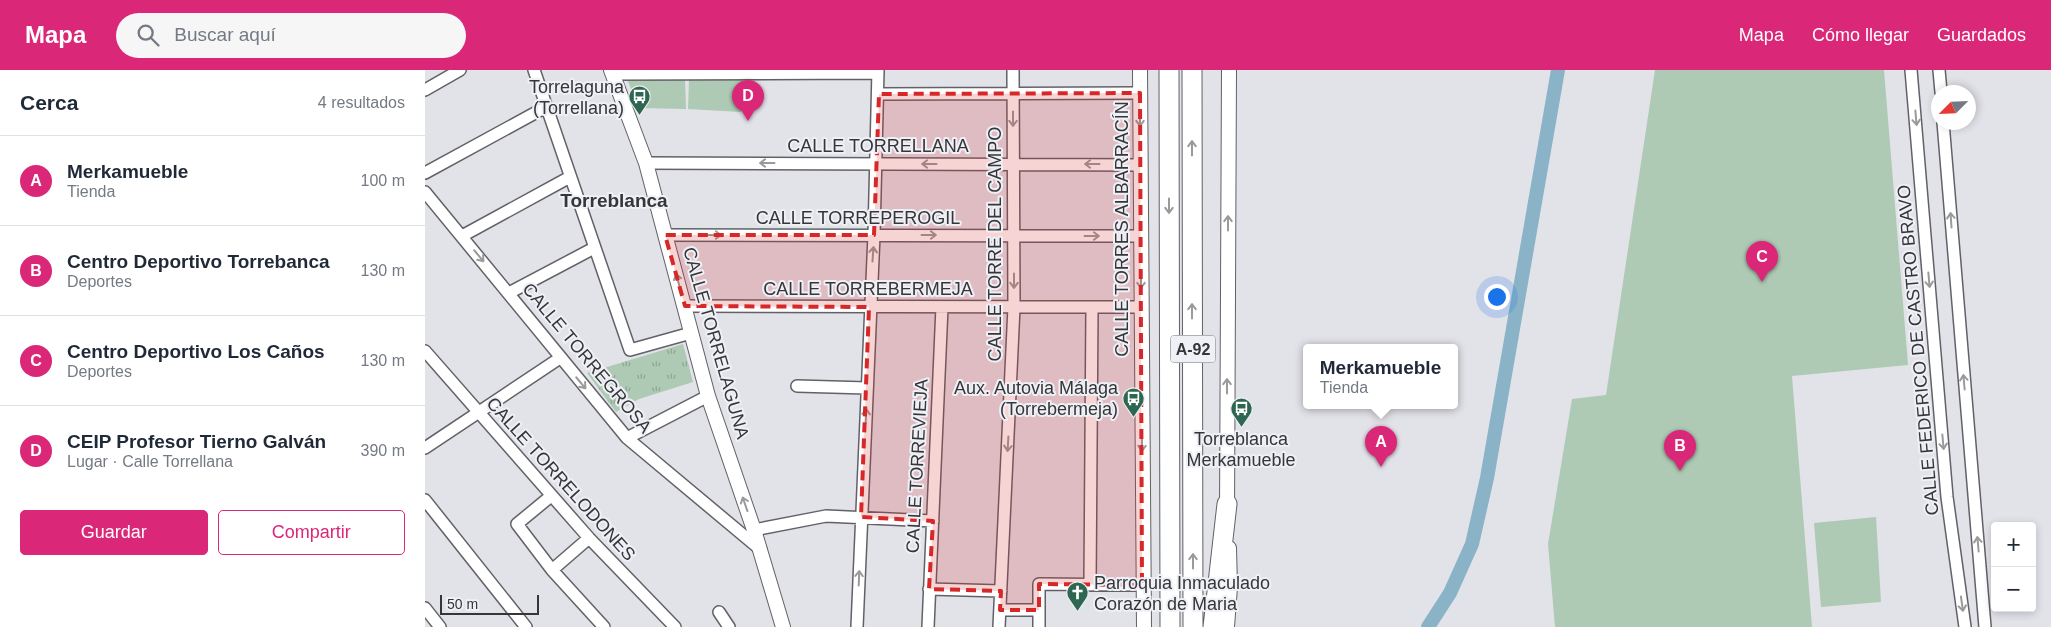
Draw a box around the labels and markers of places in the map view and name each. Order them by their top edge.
place label: Torrelaguna (Torrellana) [529,77,625,118]
pin: D [732,80,764,121]
bus stop icon: Torrelaguna (Torrellana) [628,85,652,116]
pin: C [1746,241,1778,282]
place label: Aux. Autovia Málaga (Torrebermeja) [954,378,1119,419]
bus stop icon: Aux. Autovia Málaga (Torrebermeja) [1122,386,1146,417]
bus stop icon: Torreblanca Merkamueble [1229,397,1253,428]
pin: A [1365,426,1397,467]
place label: Torreblanca Merkamueble [1186,429,1296,470]
pin: B [1664,430,1696,471]
place label: Parroquia Inmaculado Corazón de Maria [1094,573,1270,614]
church icon: Parroquia Inmaculado Corazón de Maria [1066,581,1090,612]

